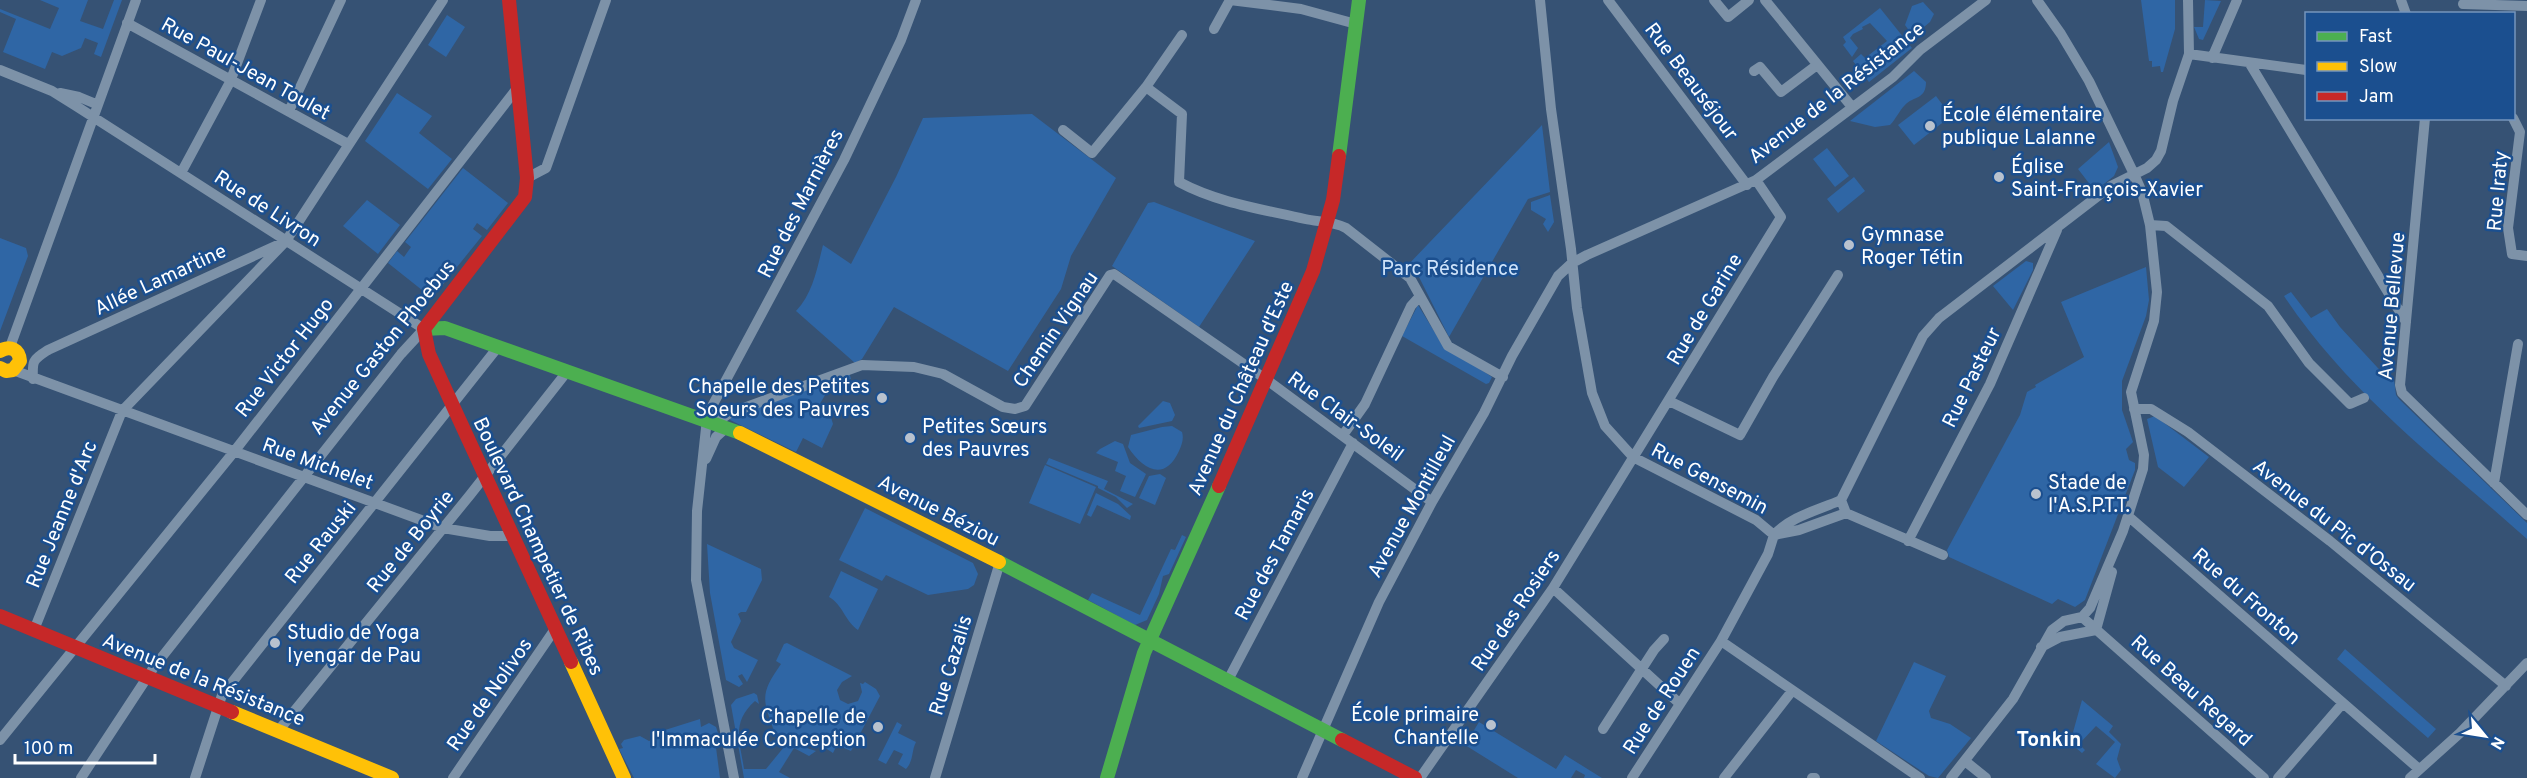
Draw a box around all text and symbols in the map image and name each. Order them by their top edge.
street label: Rue Paul-Jean Toulet [156,12,334,127]
legend [2305,12,2515,120]
street label: Avenue de la Résistance [1744,17,1931,170]
street label: Rue Beauséjour [1638,18,1743,146]
text: Fast [2359,26,2392,49]
text: Slow [2359,56,2397,79]
text: Jam [2359,86,2394,109]
place label: École élémentaire publique Lalanne [1942,101,2102,152]
marker: École élémentaire publique Lalanne [1923,119,1937,133]
street label: Rue des Marnières [753,125,851,283]
street label: Rue Iraty [2483,150,2515,232]
place label: Église Saint-François-Xavier [2011,153,2203,204]
street label: Rue de Livron [208,165,325,254]
marker: Église Saint-François-Xavier [1992,170,2006,184]
place label: Gymnase Roger Tétin [1861,223,1963,272]
street label: Avenue Bellevue [2374,231,2412,381]
marker: Gymnase Roger Tétin [1842,238,1856,252]
street label: Allée Lamartine [91,239,231,323]
street label: Rue de Garine [1662,249,1749,371]
street label: Avenue Gaston Phoebus [305,255,462,441]
park label: Parc Résidence [1381,257,1519,283]
street label: Chemin Vignau [1008,267,1105,393]
street label: Avenue du Château d'Este [1183,277,1301,500]
street label: Rue Victor Hugo [231,293,340,423]
street label: Rue Pasteur [1937,323,2008,432]
street label: Rue Clair-Soleil [1282,367,1408,469]
place label: Chapelle des Petites Soeurs des Pauvres [688,375,870,424]
marker: Chapelle des Petites Soeurs des Pauvres [875,391,889,405]
street label: Boulevard Champetier de Ribes [466,414,609,680]
place label: Petites Sœurs des Pauvres [922,415,1047,464]
marker: Petites Sœurs des Pauvres [903,431,917,445]
street label: Avenue Montilleul [1363,431,1463,583]
street label: Rue Michelet [258,433,376,497]
street label: Rue Jeanne d'Arc [21,437,104,592]
street label: Rue Gensemin [1646,438,1772,522]
street label: Avenue du Pic d'Ossau [2247,454,2421,599]
street label: Avenue Béziou [873,470,1003,554]
place label: Stade de l'A.S.P.T.T. [2048,471,2130,520]
street label: Rue des Tamaris [1230,484,1321,625]
street label: Rue de Boyrie [362,486,461,599]
marker: Stade de l'A.S.P.T.T. [2029,487,2043,501]
street label: Rue Rauski [280,496,363,590]
street label: Rue du Fronton [2186,543,2305,652]
street label: Rue des Rosiers [1466,545,1567,677]
street label: Rue Cazalis [924,612,979,719]
place label: Studio de Yoga Iyengar de Pau [287,621,421,670]
street label: Avenue de la Résistance [98,628,309,733]
street label: Rue Beau Regard [2124,630,2257,753]
street label: Rue de Nolivos [442,633,539,757]
marker: Studio de Yoga Iyengar de Pau [268,636,282,650]
street label: Rue de Rouen [1618,642,1707,760]
place label: École primaire Chantelle [1351,701,1479,752]
place label: Chapelle de l'Immaculée Conception [651,705,866,754]
north arrow [2455,706,2515,766]
marker: École primaire Chantelle [1484,718,1498,732]
marker: Chapelle de l'Immaculée Conception [871,720,885,734]
scale bar [15,727,154,765]
district label: Tonkin [2016,727,2082,754]
text: N [2485,733,2508,752]
text: 100 m [24,738,73,761]

